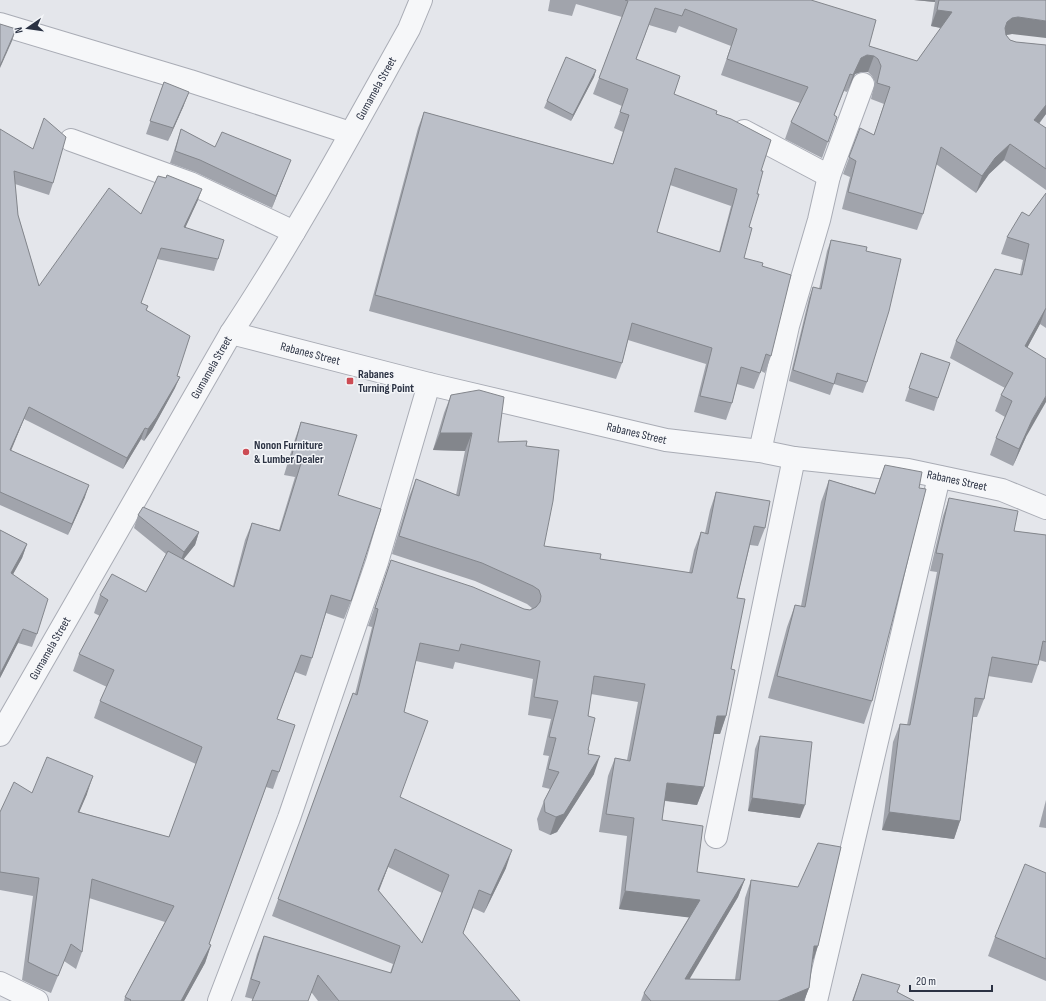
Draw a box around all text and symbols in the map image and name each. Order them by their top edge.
north arrow [8,8,48,48]
text: N [12,26,26,34]
street label: Gumamela Street [353,54,400,123]
street label: Gumamela Street [188,333,236,402]
street label: Rabanes Street [279,339,342,369]
place label: Rabanes Turning Point [358,367,414,396]
marker: Rabanes Turning Point [345,376,355,386]
street label: Rabanes Street [605,419,669,448]
place label: Nonon Furniture & Lumber Dealer [254,438,324,467]
marker: Nonon Furniture & Lumber Dealer [241,447,251,457]
street label: Rabanes Street [925,467,989,495]
street label: Gumamela Street [26,614,74,683]
scale bar [910,967,992,993]
text: 20 m [916,974,936,989]

